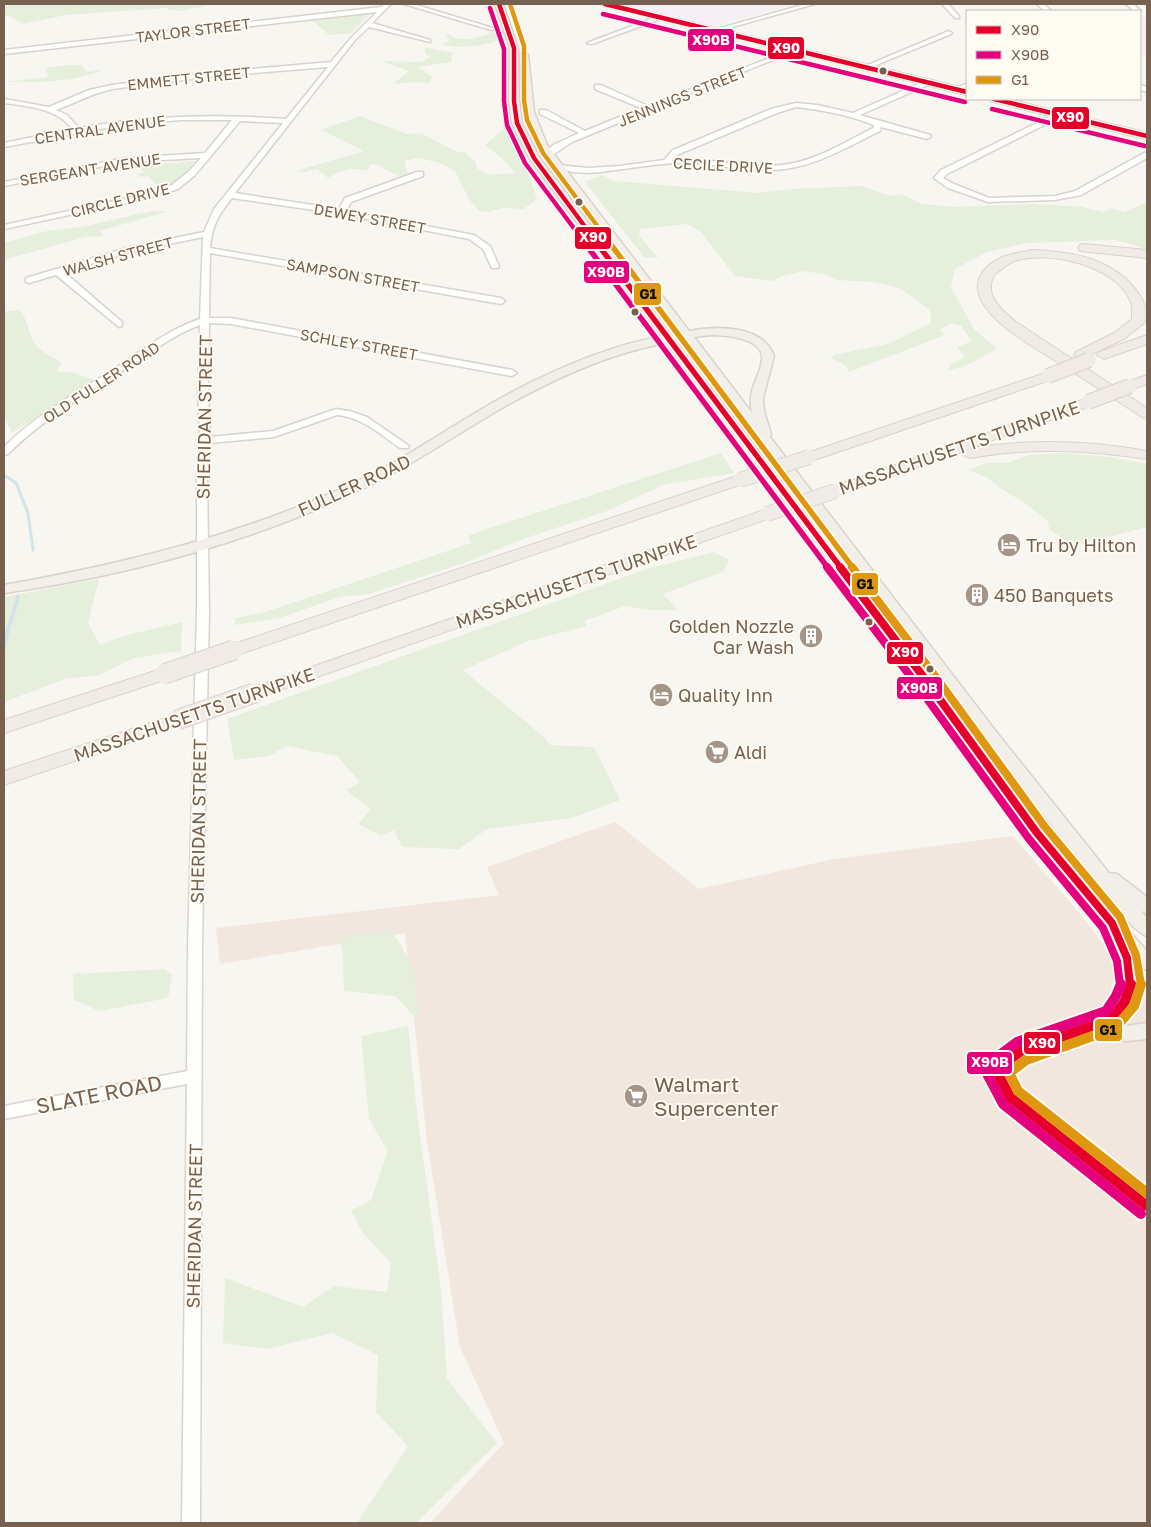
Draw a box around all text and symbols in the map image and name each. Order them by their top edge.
legend [966,10,1141,100]
street label: TAYLOR STREET [134,14,252,46]
text: X90 [1011,20,1039,38]
line badge: X90B [687,28,735,52]
text: X90B [692,31,730,48]
line badge: X90 [767,36,805,60]
text: X90 [772,39,800,56]
text: X90B [1011,45,1049,63]
street label: JENNINGS STREET [615,62,749,130]
street label: EMMETT STREET [126,63,252,93]
unlabelled marker [878,66,888,76]
text: G1 [1011,70,1029,88]
line badge: X90 [1051,106,1090,130]
text: X90 [1056,108,1084,125]
street label: CENTRAL AVENUE [33,111,167,147]
street label: SERGEANT AVENUE [18,149,162,189]
street label: CECILE DRIVE [672,153,774,177]
street label: CIRCLE DRIVE [69,179,171,221]
unlabelled marker [574,197,584,207]
street label: DEWEY STREET [313,199,427,237]
line badge: X90 [574,226,612,250]
text: X90 [579,228,607,245]
street label: WALSH STREET [61,233,175,279]
street label: SAMPSON STREET [285,254,421,296]
line badge: X90B [583,260,630,284]
text: X90B [587,263,625,280]
line badge: G1 [633,282,662,306]
text: G1 [639,285,657,302]
unlabelled marker [630,307,640,317]
street label: SCHLEY STREET [299,325,419,363]
street label: SHERIDAN STREET [192,335,216,499]
street label: OLD FULLER ROAD [39,338,163,426]
street label: MASSACHUSETTS TURNPIKE [836,395,1082,499]
street label: FULLER ROAD [294,449,414,521]
street label: MASSACHUSETTS TURNPIKE [453,529,699,633]
hotel icon: Tru by Hilton [996,532,1022,558]
place label: Tru by Hilton [1026,534,1136,556]
line badge: G1 [851,572,879,596]
text: G1 [856,575,874,592]
building icon: 450 Banquets [964,582,990,608]
place label: 450 Banquets [994,584,1114,606]
place label: Golden Nozzle Car Wash [669,615,794,658]
unlabelled marker [864,617,874,627]
building icon: Golden Nozzle Car Wash [798,623,824,649]
line badge: X90 [886,641,924,665]
text: X90 [891,643,919,660]
street label: MASSACHUSETTS TURNPIKE [71,662,317,766]
unlabelled marker [925,664,935,674]
line badge: X90B [896,676,943,700]
text: X90B [900,679,938,696]
hotel icon: Quality Inn [648,682,674,708]
place label: Quality Inn [678,684,773,706]
street label: SHERIDAN STREET [186,739,210,903]
supermarket icon: Aldi [704,739,730,765]
place label: Aldi [734,741,767,763]
line badge: G1 [1094,1018,1123,1042]
text: G1 [1099,1021,1117,1038]
line badge: X90 [1023,1031,1061,1055]
text: X90 [1028,1034,1056,1051]
line badge: X90B [966,1051,1013,1075]
text: X90B [971,1053,1009,1070]
street label: SLATE ROAD [34,1069,164,1119]
place label: Walmart Supercenter [654,1071,778,1121]
supermarket icon: Walmart Supercenter [623,1083,649,1109]
street label: SHERIDAN STREET [182,1144,206,1308]

